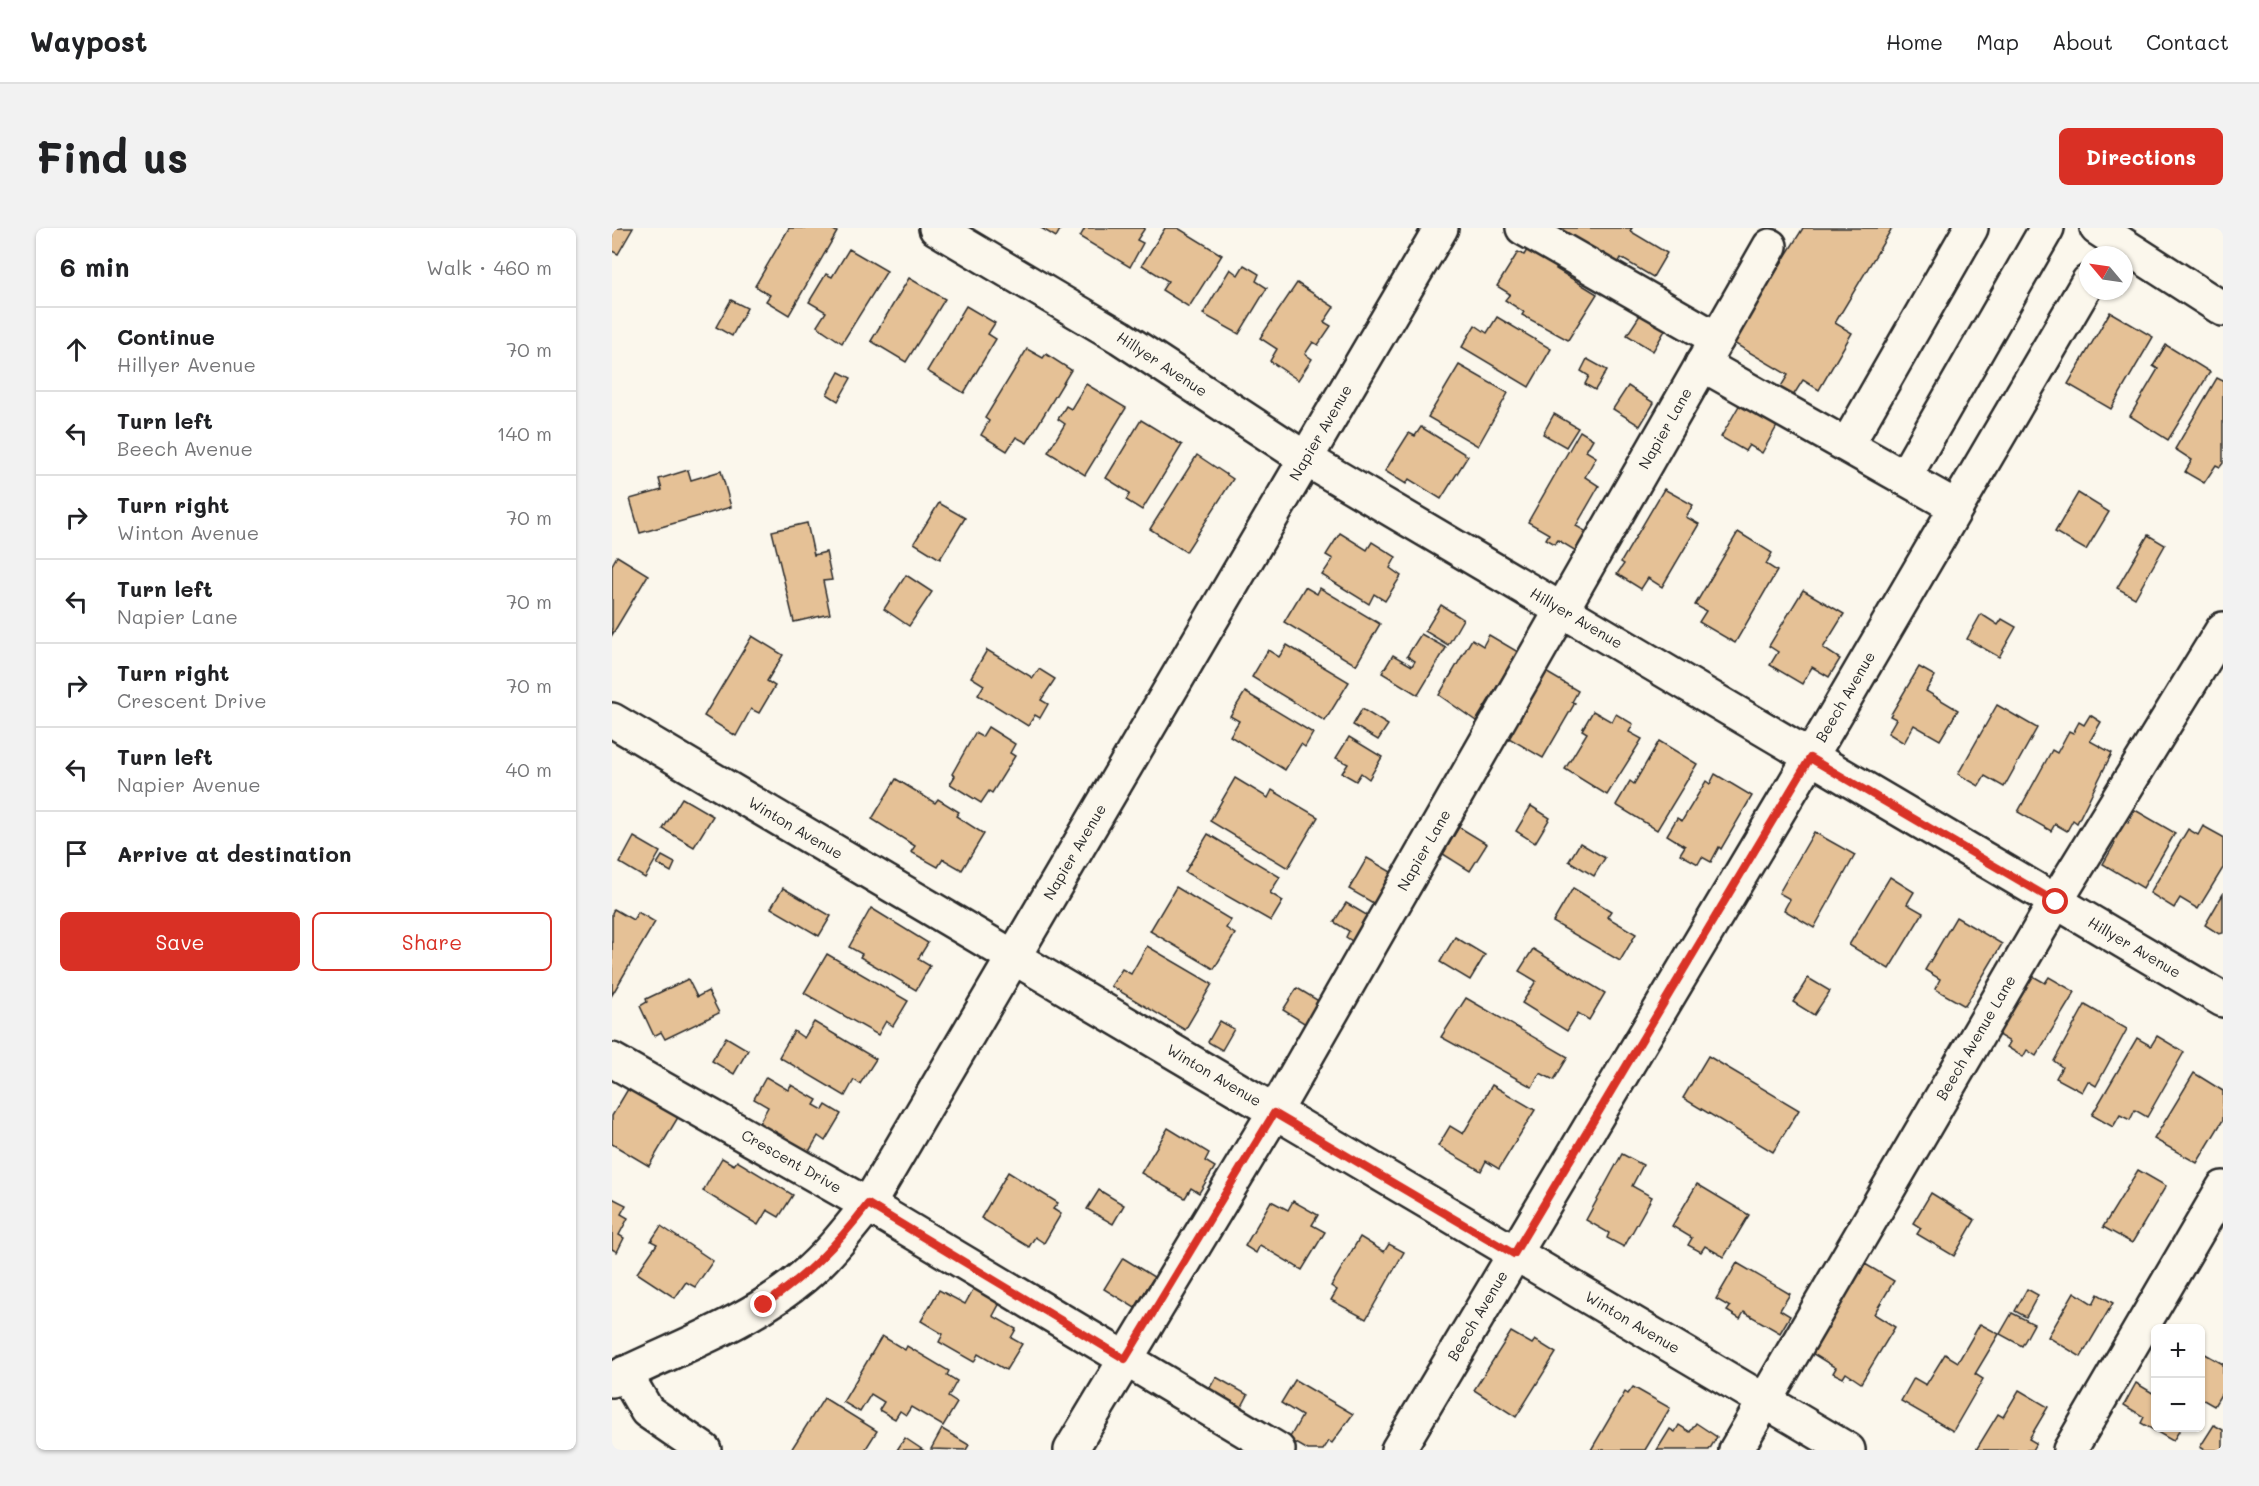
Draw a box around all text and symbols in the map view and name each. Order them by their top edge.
text: Waypost [30,23,147,59]
text: Home [1886,28,1943,55]
text: Map [1976,28,2019,55]
text: About [2052,28,2113,55]
text: Contact [2146,28,2229,55]
button: Directions [2059,128,2223,185]
text: Find us [36,129,188,184]
north arrow [2079,246,2133,300]
text: 6 min [60,250,129,284]
text: Walk · 460 m [426,254,552,280]
text: Continue [117,322,215,351]
street label: Hillyer Avenue [1113,327,1212,401]
icon: ahead [60,333,93,366]
text: 70 m [506,336,552,362]
text: Hillyer Avenue [117,351,256,377]
street label: Napier Avenue [1284,381,1356,484]
street label: Napier Lane [1633,384,1696,472]
text: Turn left [117,406,213,435]
icon: left [60,417,93,450]
text: 140 m [497,420,552,446]
text: Beech Avenue [117,435,253,461]
text: Turn right [117,490,229,519]
icon: right [60,501,93,534]
text: 70 m [506,504,552,530]
text: Winton Avenue [117,519,259,545]
text: Turn left [117,574,213,603]
street label: Hillyer Avenue [1527,582,1627,653]
icon: left [60,585,93,618]
text: 70 m [506,588,552,614]
text: Napier Lane [117,603,238,629]
street label: Beech Avenue [1810,647,1879,746]
text: Turn right [117,658,229,687]
icon: right [60,669,93,702]
text: 70 m [506,672,552,698]
text: Crescent Drive [117,687,267,713]
text: Turn left [117,742,213,771]
icon: left [60,753,93,786]
text: 40 m [506,756,552,782]
text: Napier Avenue [117,771,261,797]
street label: Winton Avenue [745,792,847,863]
street label: Napier Avenue [1038,800,1110,903]
street label: Napier Lane [1392,805,1455,894]
icon: arrive [60,837,93,870]
text: Arrive at destination [117,839,352,868]
route start [2042,888,2068,914]
button: Save [60,912,300,971]
button: Share [312,912,552,971]
street label: Hillyer Avenue [2085,912,2185,982]
street label: Beech Avenue Lane [1931,971,2020,1104]
street label: Winton Avenue [1163,1039,1265,1110]
street label: Crescent Drive [738,1124,846,1197]
street label: Beech Avenue [1442,1267,1512,1364]
street label: Winton Avenue [1582,1286,1684,1357]
route end [750,1291,776,1317]
map controls [2151,1324,2205,1432]
button: + [2151,1324,2205,1378]
button: − [2151,1378,2205,1432]

